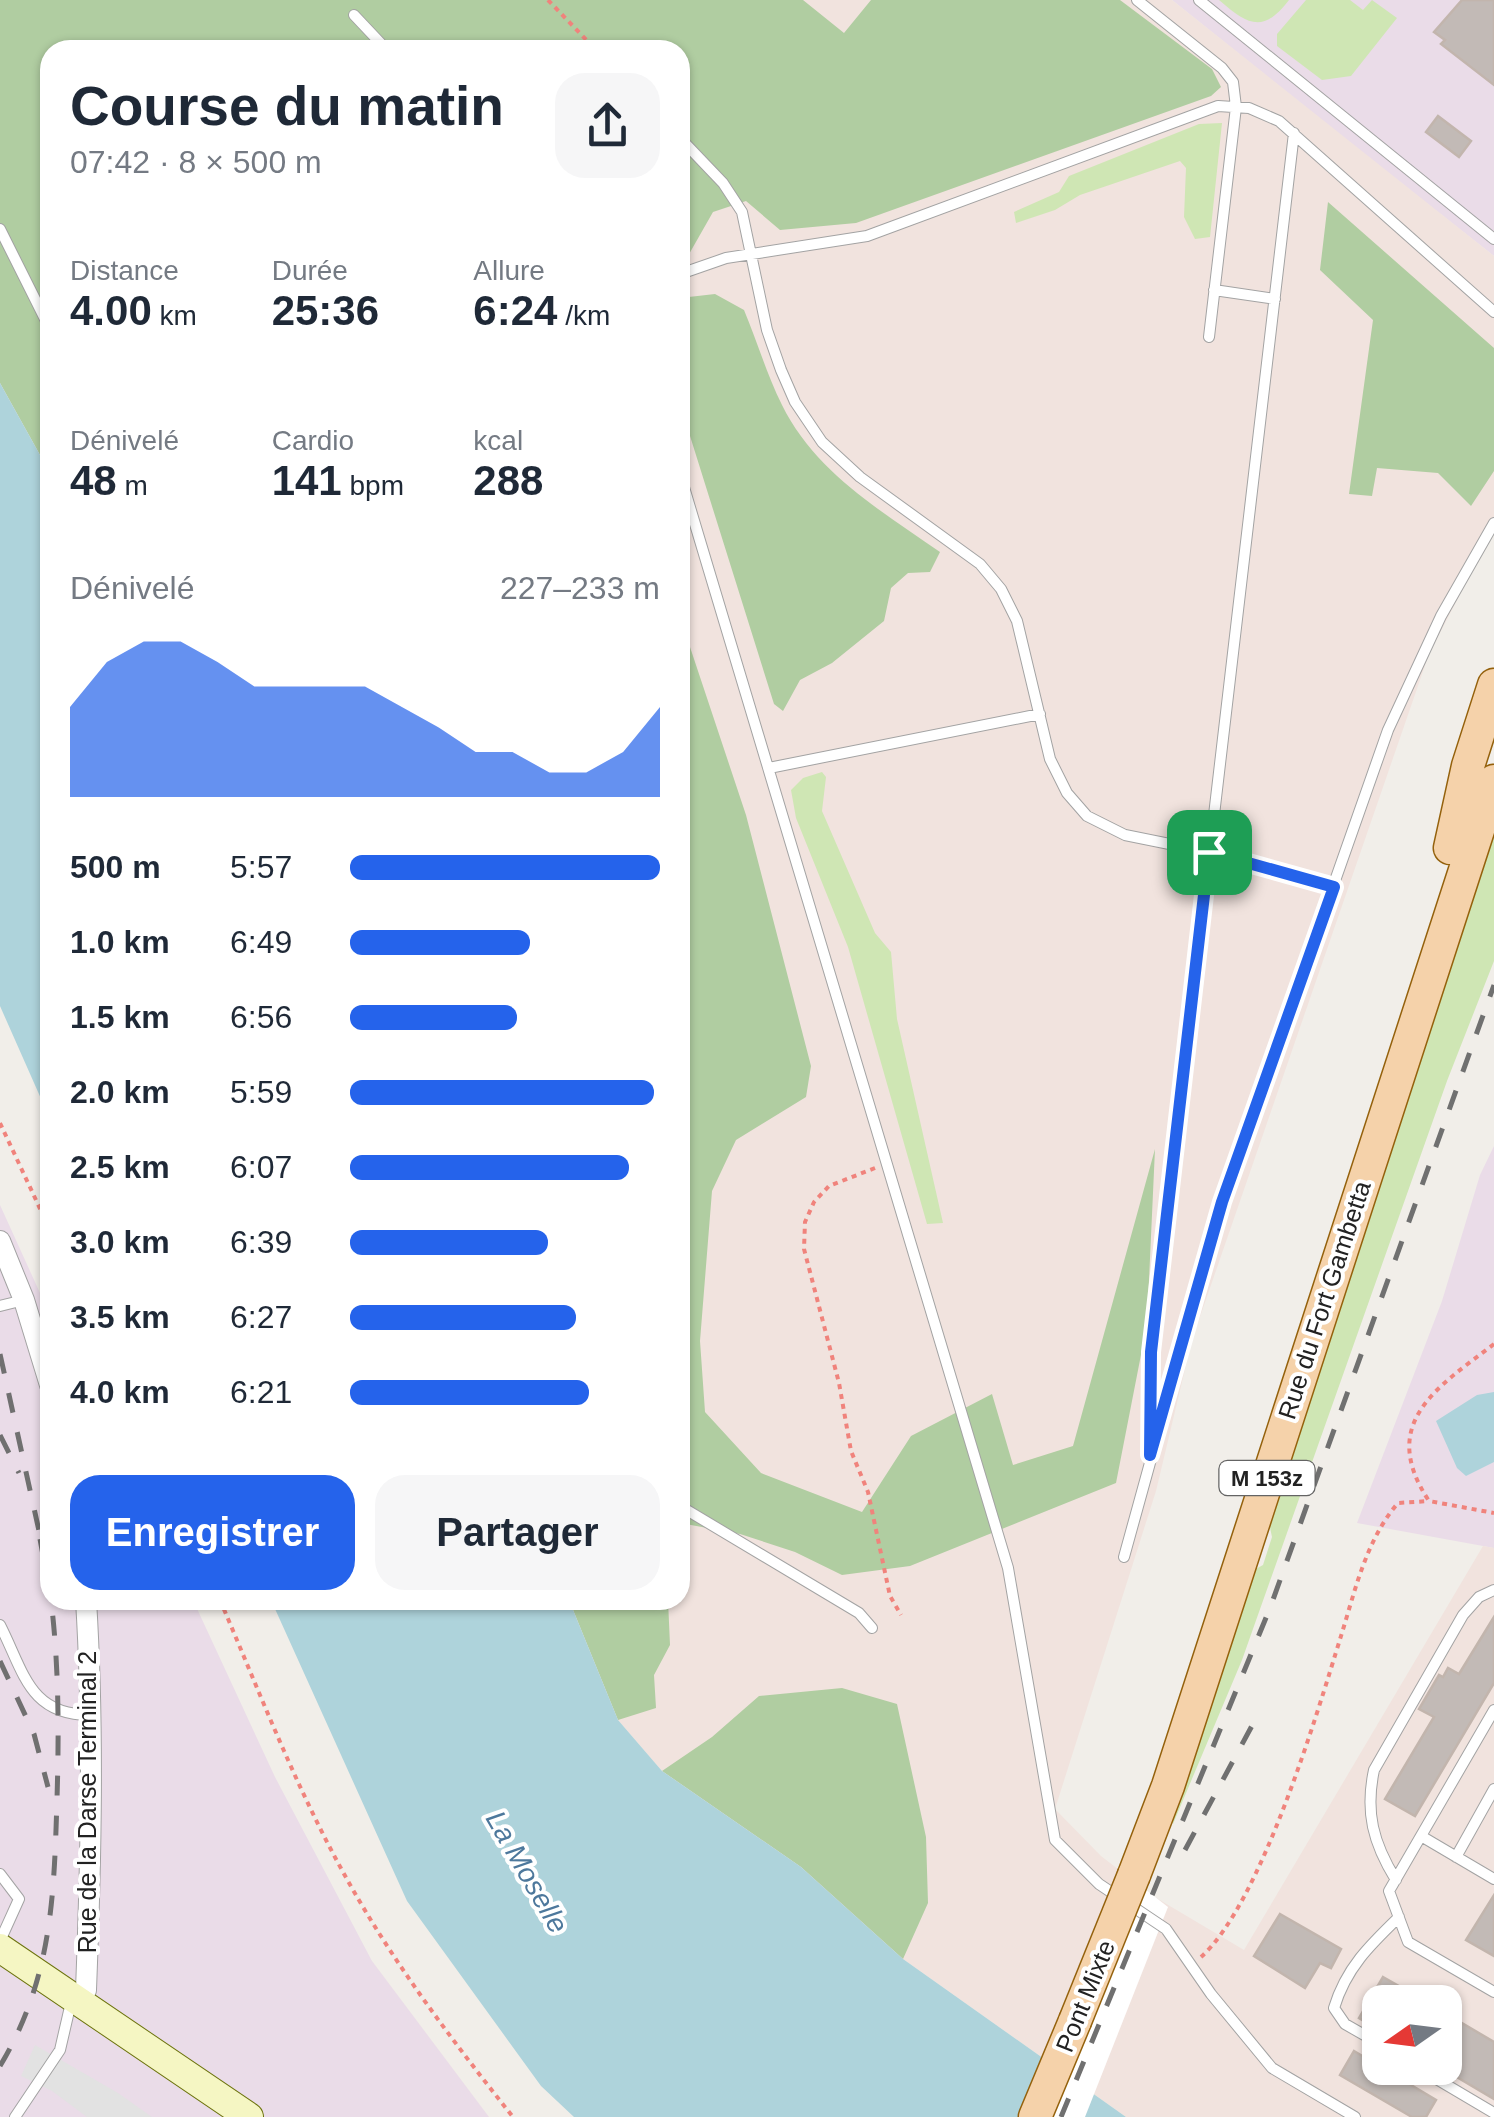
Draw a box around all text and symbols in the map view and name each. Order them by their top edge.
button: share [555,73,660,178]
text: Course du matin [70,75,504,137]
text: 07:42 · 8 × 500 m [70,144,322,180]
text: Distance [70,255,179,286]
text: Durée [272,255,348,286]
text: Allure [473,255,545,286]
text: 4.00 [70,287,152,334]
text: 25:36 [272,287,379,334]
text: 6:24 [473,287,557,334]
text: km [152,300,197,331]
text: /km [557,300,610,331]
text: Dénivelé [70,425,179,456]
text: Cardio [272,425,354,456]
text: kcal [473,425,523,456]
text: 48 [70,457,117,504]
text: 141 [272,457,342,504]
text: 288 [473,457,543,504]
text: m [117,470,148,501]
text: bpm [342,470,404,501]
text: Dénivelé [70,570,195,606]
text: 227–233 m [500,570,660,606]
pin [1167,810,1252,895]
icon: arrive [1182,825,1237,880]
text: 500 m [70,849,161,885]
text: 5:57 [230,849,292,885]
text: 1.0 km [70,924,170,960]
text: 6:49 [230,924,292,960]
text: 1.5 km [70,999,170,1035]
text: 6:56 [230,999,292,1035]
text: 2.0 km [70,1074,170,1110]
text: 5:59 [230,1074,292,1110]
text: 2.5 km [70,1149,170,1185]
text: 6:07 [230,1149,292,1185]
street label: Rue du Fort Gambetta [1272,1177,1376,1423]
text: 3.0 km [70,1224,170,1260]
text: 6:39 [230,1224,292,1260]
text: 3.5 km [70,1299,170,1335]
text: 6:27 [230,1299,292,1335]
text: 4.0 km [70,1374,170,1410]
text: 6:21 [230,1374,292,1410]
road number: M 153z [1220,1461,1314,1495]
button: Enregistrer [70,1475,355,1590]
button: Partager [375,1475,660,1590]
street label: Rue de la Darse Terminal 2 [73,1651,101,1953]
water label: La Moselle [480,1806,574,1938]
street label: Pont Mixte [1050,1936,1120,2056]
north arrow [1362,1985,1462,2085]
map controls [1362,1985,1462,2085]

